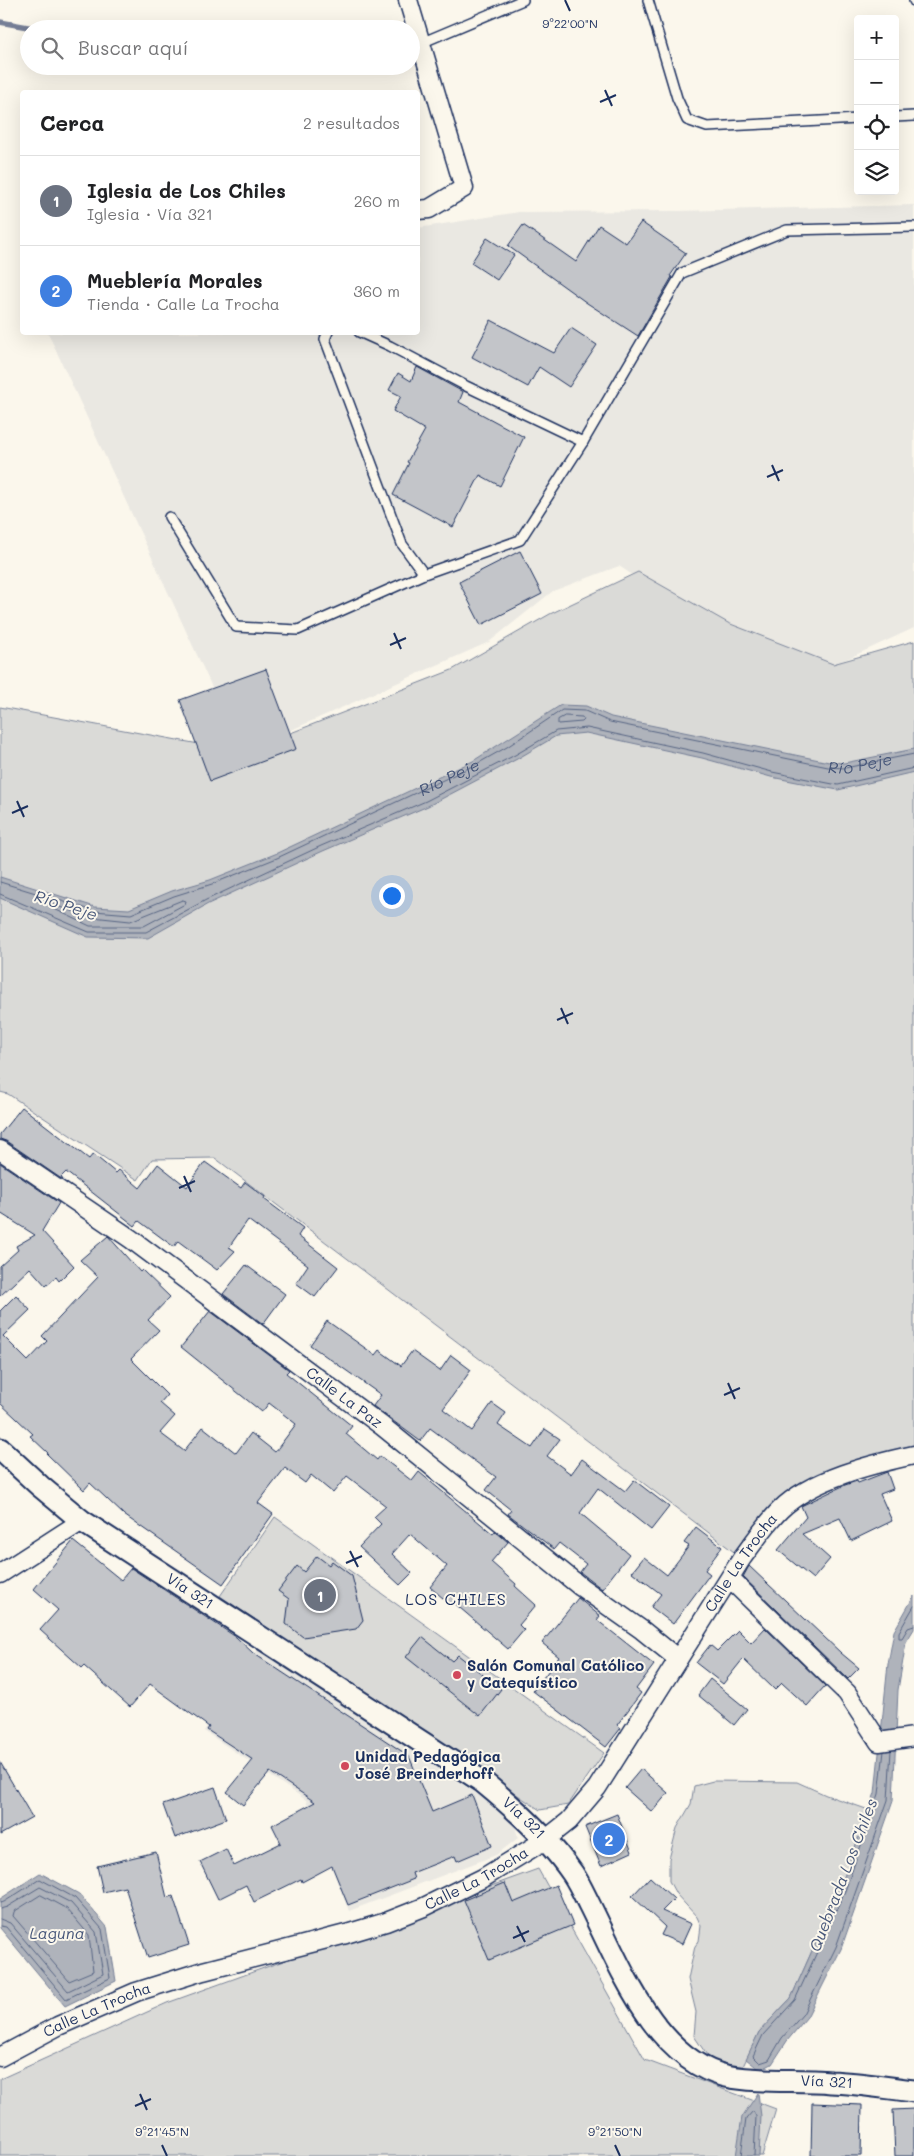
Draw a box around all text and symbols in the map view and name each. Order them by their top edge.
text: 9°22'00"N [542,15,598,31]
map controls [854,15,899,195]
button: + [854,15,899,60]
search box [20,20,420,75]
icon: search [38,34,66,62]
text: Buscar aquí [78,35,188,60]
button: − [854,60,899,105]
button: locate [854,105,899,150]
text: Cerca [40,109,105,136]
text: 2 resultados [303,112,400,133]
button: layers [854,150,899,195]
text: Iglesia de Los Chiles [87,178,286,203]
text: 1 [52,190,60,211]
text: 260 m [354,190,400,211]
text: Iglesia · Vía 321 [87,203,213,224]
text: Mueblería Morales [87,268,263,293]
text: 2 [52,280,60,301]
text: 360 m [353,280,400,301]
text: Tienda · Calle La Trocha [87,293,280,314]
water label: Río Peje [827,748,894,778]
water label: Río Peje [415,753,483,800]
your location [379,883,405,909]
water label: Río Peje [32,885,100,925]
street label: Calle La Paz [302,1362,387,1432]
street label: Calle La Trocha [699,1509,781,1615]
street label: Vía 321 [163,1568,218,1613]
pin: 1 [304,1576,336,1614]
district label: LOS CHILES [405,1588,507,1609]
place label: Salón Comunal Católico y Catequístico [467,1655,644,1692]
marker: Salón Comunal Católico y Catequístico [451,1669,463,1681]
place label: Unidad Pedagógica José Breinderhoff [355,1746,501,1783]
marker: Unidad Pedagógica José Breinderhoff [339,1760,351,1772]
street label: Vía 321 [499,1792,550,1843]
water label: Quebrada Los Chiles [804,1795,882,1954]
pin: 2 [593,1820,625,1858]
street label: Calle La Trocha [421,1842,532,1914]
water label: Laguna [29,1922,85,1943]
street label: Calle La Trocha [39,1977,153,2041]
street label: Vía 321 [800,2070,854,2092]
text: 9°21'45"N [135,2123,189,2139]
text: 9°21'50"N [588,2123,642,2139]

